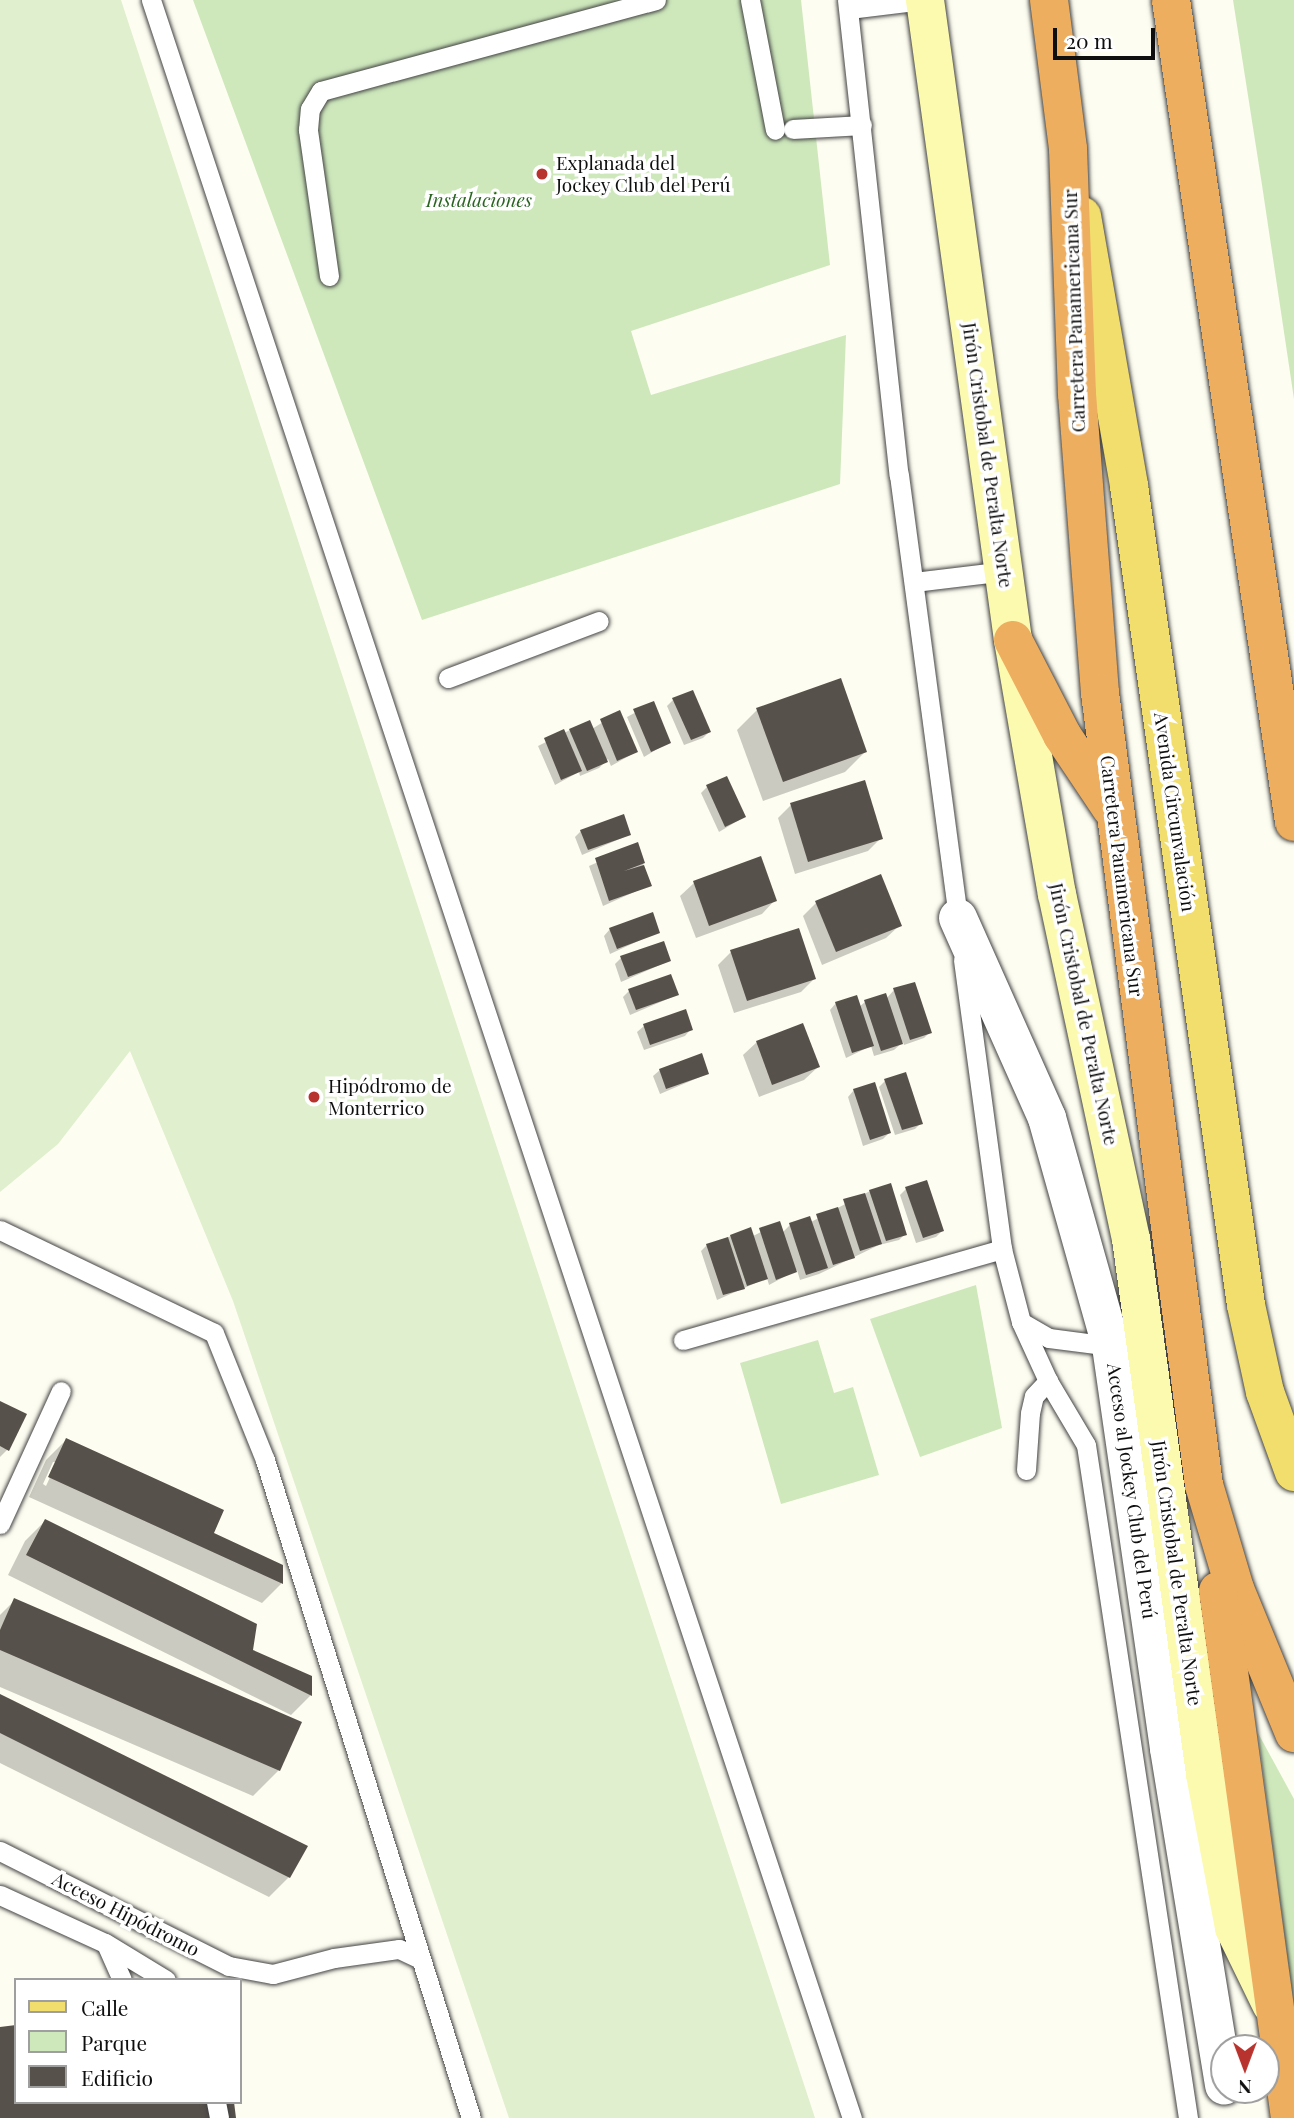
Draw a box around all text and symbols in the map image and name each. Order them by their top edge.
scale bar [1056,14,1158,58]
text: 20 m [1066,26,1113,54]
place label: Explanada del Jockey Club del Perú [556,152,731,196]
marker: Explanada del Jockey Club del Perú [534,166,550,182]
park label: Instalaciones [426,189,532,211]
street label: Carretera Panamericana Sur [1058,189,1090,433]
street label: Jirón Cristobal de Peralta Norte [958,321,1018,589]
street label: Avenida Circunvalación [1150,711,1200,913]
street label: Carretera Panamericana Sur [1096,754,1148,998]
street label: Jirón Cristobal de Peralta Norte [1045,881,1123,1147]
place label: Hipódromo de Monterrico [328,1075,452,1119]
marker: Hipódromo de Monterrico [306,1089,322,1105]
street label: Acceso al Jockey Club del Perú [1103,1362,1161,1620]
street label: Jirón Cristobal de Peralta Norte [1147,1439,1207,1707]
street label: Acceso Hipódromo [49,1867,203,1961]
legend [14,1978,242,2104]
text: Calle [81,1993,128,2021]
text: Parque [81,2028,147,2056]
north arrow [1210,2034,1280,2104]
text: Edificio [81,2063,153,2091]
text: N [1238,2075,1252,2101]

